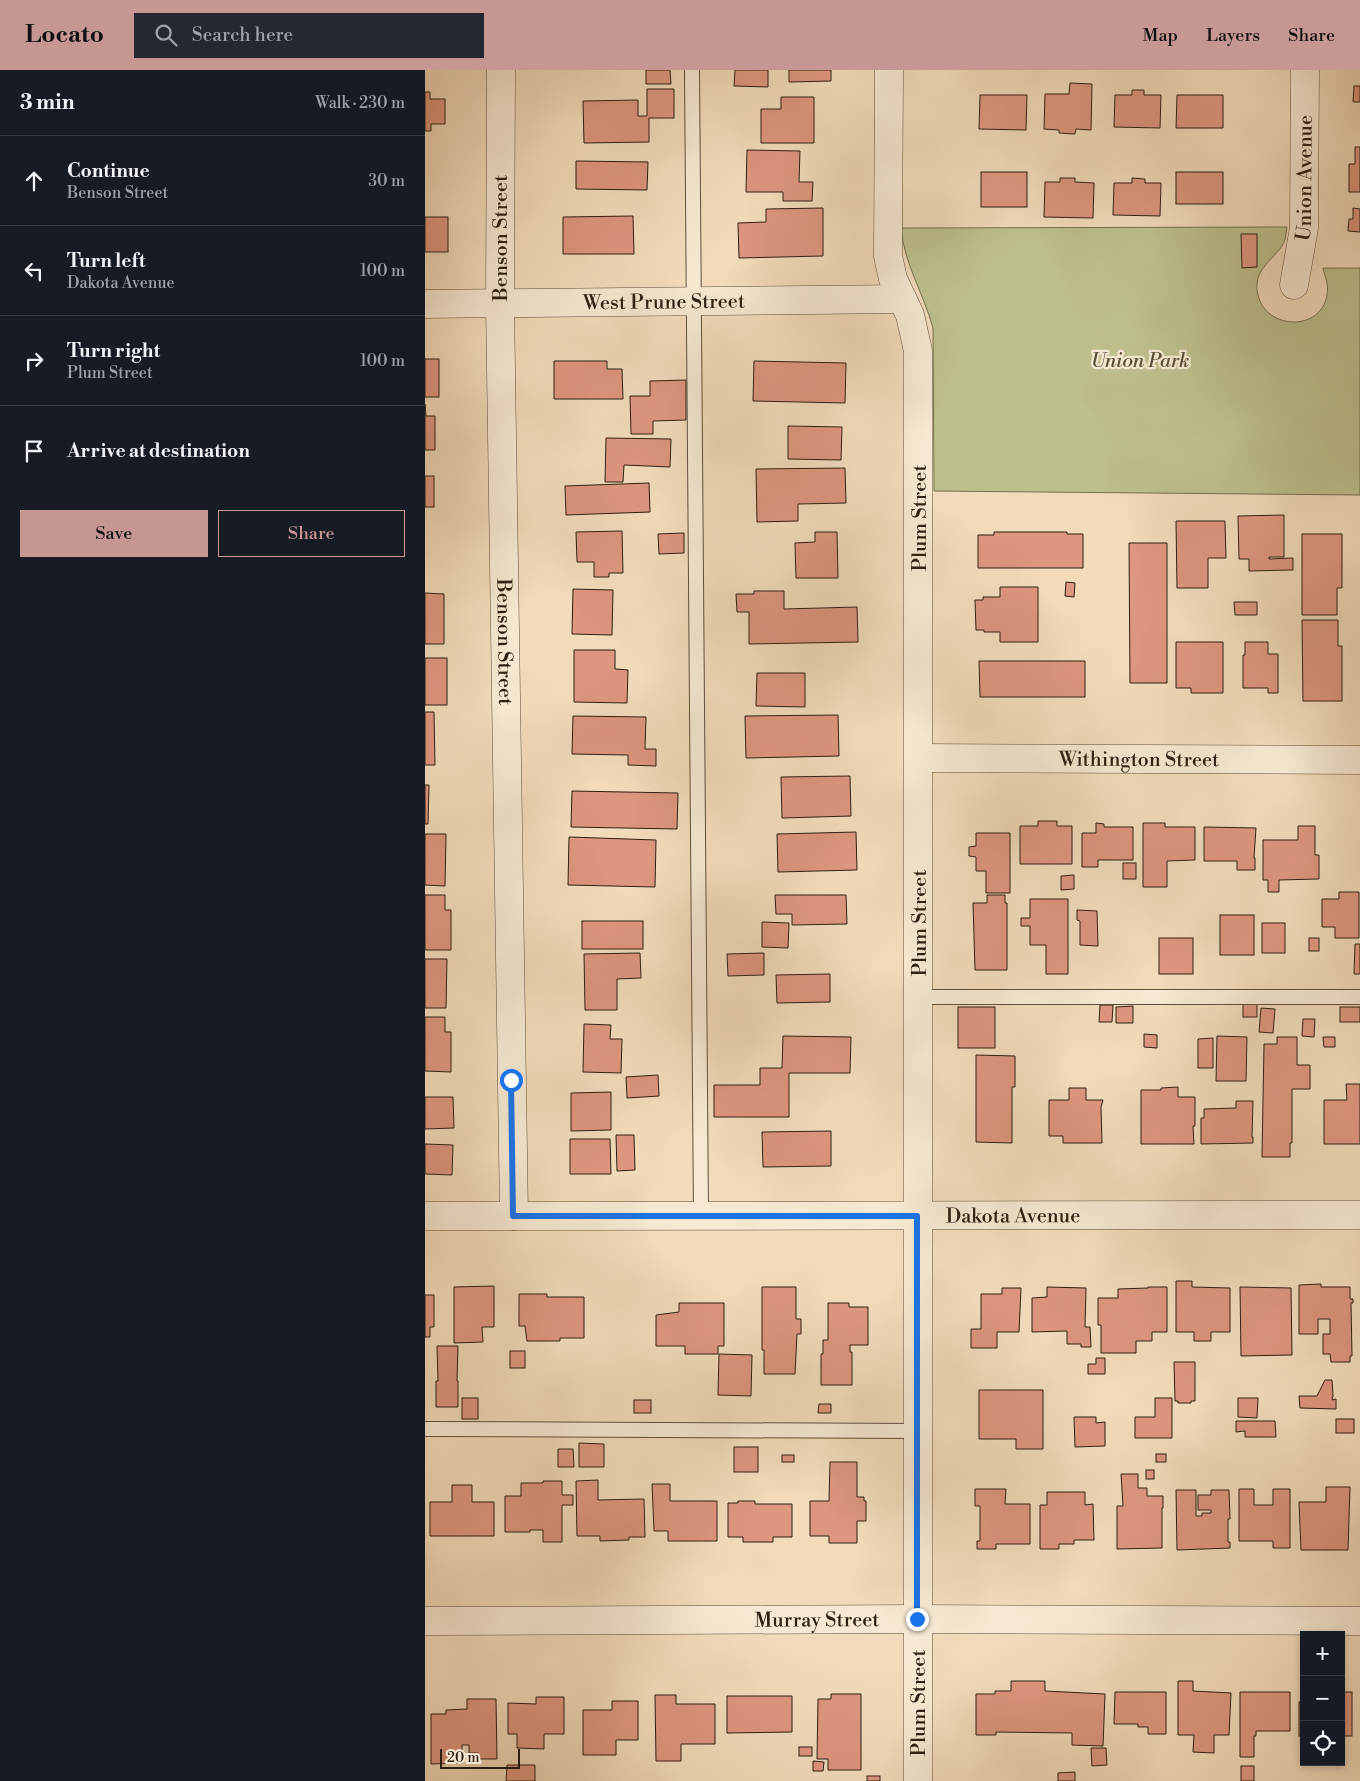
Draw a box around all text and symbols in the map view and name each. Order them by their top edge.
search box [134,13,484,58]
text: Locato [25,20,104,50]
icon: search [152,21,180,49]
text: Search here [192,23,293,47]
text: Map [1143,24,1178,47]
text: Layers [1206,24,1260,47]
text: Share [1288,24,1335,47]
text: 3 min [20,90,75,116]
text: Walk · 230 m [315,93,405,113]
street label: Union Avenue [1291,115,1319,243]
text: Continue [67,159,150,183]
icon: ahead [20,167,48,195]
text: 30 m [368,171,405,191]
street label: Benson Street [489,175,514,302]
text: Benson Street [67,183,168,203]
text: Turn left [67,249,146,273]
icon: left [20,257,48,285]
text: 100 m [360,261,405,281]
text: Dakota Avenue [67,273,175,293]
street label: West Prune Street [582,290,745,316]
text: Turn right [67,339,160,363]
icon: right [20,347,48,375]
park label: Union Park [1091,349,1189,374]
text: 100 m [360,351,405,371]
text: Plum Street [67,363,153,383]
icon: arrive [20,437,48,465]
text: Arrive at destination [67,439,250,463]
street label: Plum Street [908,465,933,571]
button: Save [20,510,208,557]
button: Share [218,510,405,557]
street label: Benson Street [490,578,517,705]
street label: Withington Street [1058,748,1219,773]
street label: Plum Street [908,870,933,976]
route start [500,1069,523,1092]
street label: Dakota Avenue [946,1204,1080,1229]
street label: Murray Street [754,1608,880,1634]
route end [906,1608,929,1631]
map controls [1300,1631,1345,1766]
button: + [1300,1631,1345,1676]
street label: Plum Street [907,1650,932,1756]
button: − [1300,1676,1345,1721]
button: locate [1300,1721,1345,1766]
scale bar [440,1746,520,1769]
text: 20 m [447,1749,479,1767]

